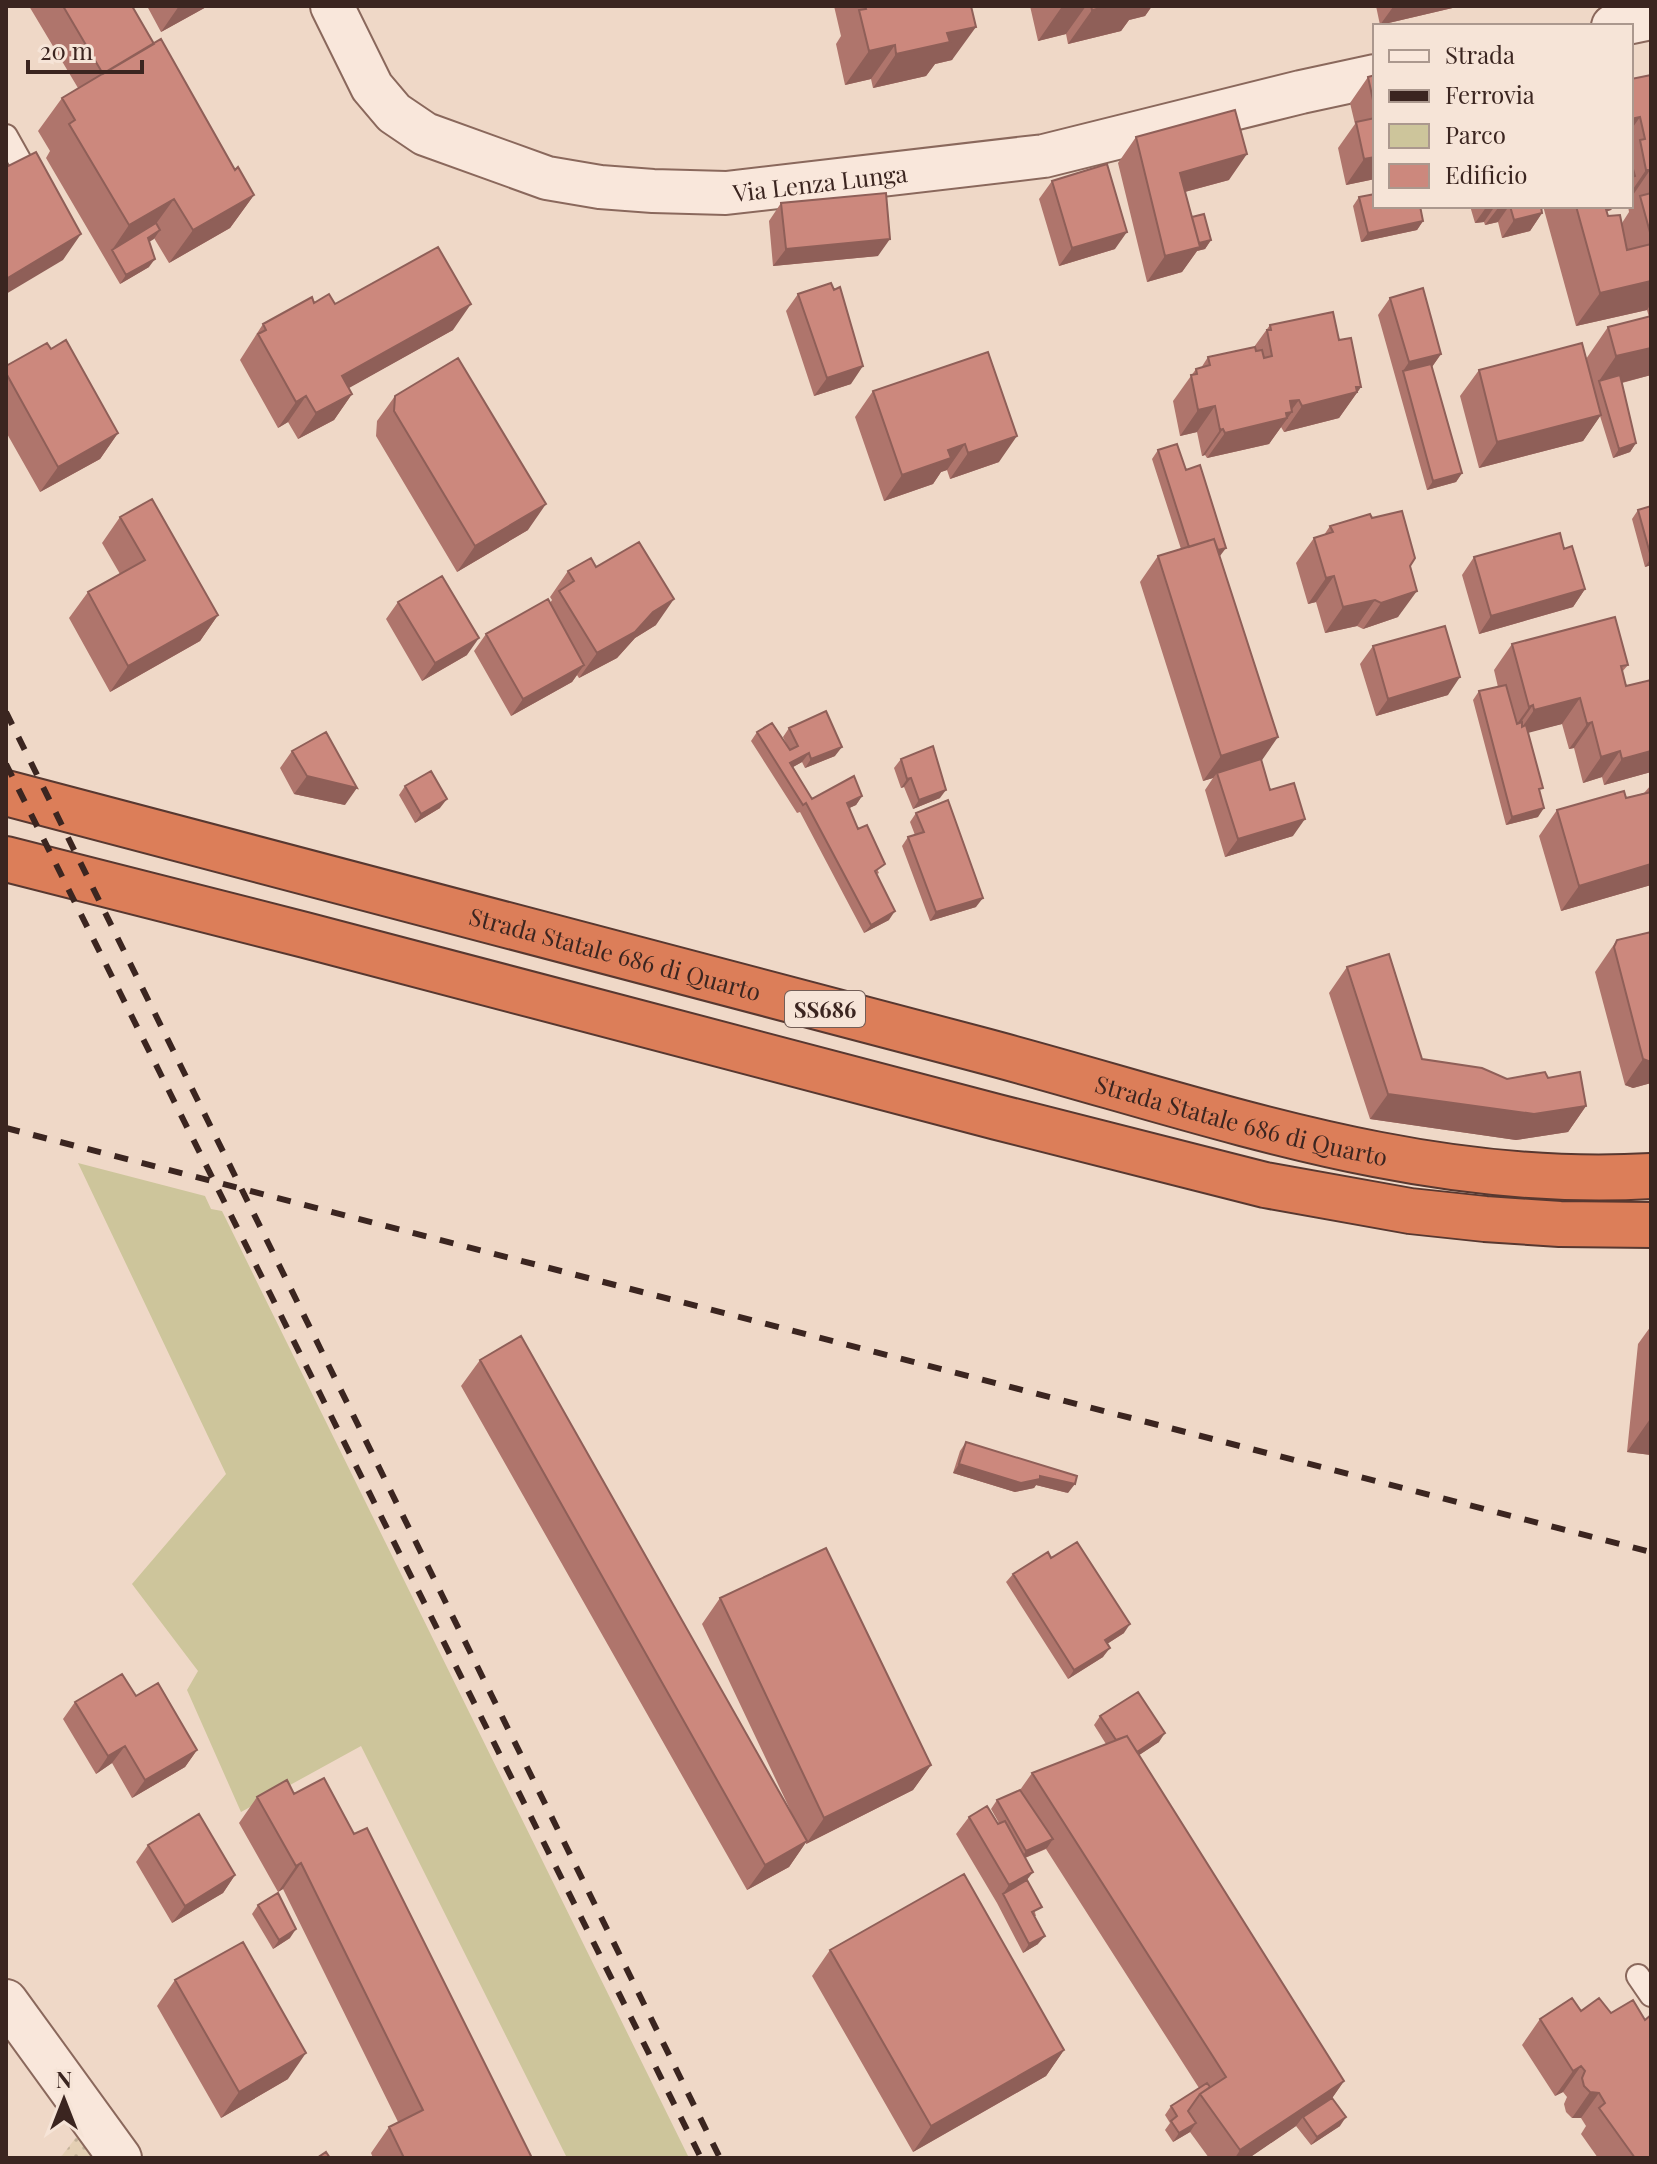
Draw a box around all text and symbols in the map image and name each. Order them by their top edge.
scale bar [28,24,142,74]
legend [1373,24,1633,208]
text: 20 m [40,34,93,66]
text: Strada [1445,38,1515,70]
text: Ferrovia [1445,78,1535,110]
text: Parco [1445,118,1506,150]
street label: Via Lenza Lunga [730,156,909,208]
text: Edificio [1445,158,1527,190]
street label: Strada Statale 686 di Quarto [466,899,765,1007]
road number: SS686 [785,991,865,1027]
street label: Strada Statale 686 di Quarto [1092,1067,1390,1172]
north arrow [24,2060,104,2140]
text: N [56,2064,72,2094]

